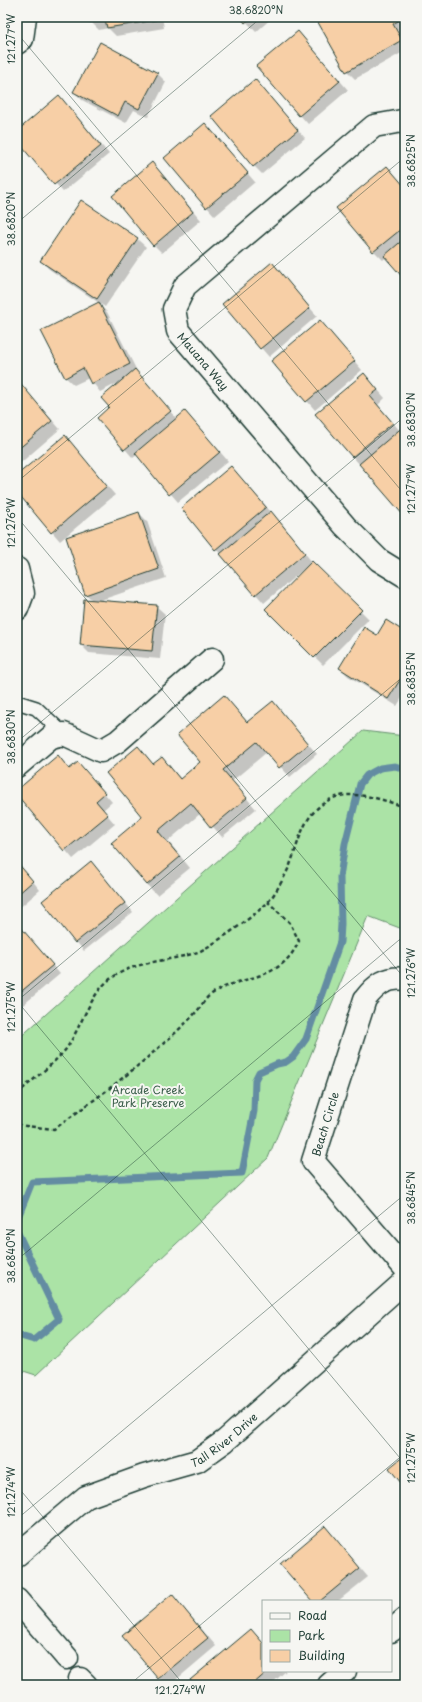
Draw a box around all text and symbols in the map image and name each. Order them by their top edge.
text: 38.6820°N [229,2,283,17]
text: 121.277°W [3,13,18,64]
text: 38.6825°N [403,134,418,188]
text: 38.6820°N [3,192,18,246]
street label: Mauana Way [174,328,233,394]
text: 38.6830°N [403,392,418,447]
text: 121.277°W [403,463,418,514]
text: 121.276°W [3,497,18,548]
text: 38.6835°N [403,652,418,706]
text: 38.6830°N [3,709,18,764]
text: 121.276°W [403,947,418,998]
text: 121.275°W [3,981,18,1032]
park label: Arcade Creek Park Preserve [112,1081,185,1111]
street label: Beach Circle [307,1090,343,1158]
text: 38.6845°N [403,1171,418,1225]
text: 38.6840°N [3,1228,18,1284]
street label: Tall River Drive [188,1408,261,1471]
text: 121.275°W [403,1432,418,1483]
text: 121.274°W [3,1466,18,1517]
legend [262,1600,392,1672]
text: Road [298,1606,327,1624]
text: Park [298,1626,325,1644]
text: Building [298,1646,345,1664]
text: 121.274°W [155,1682,206,1697]

